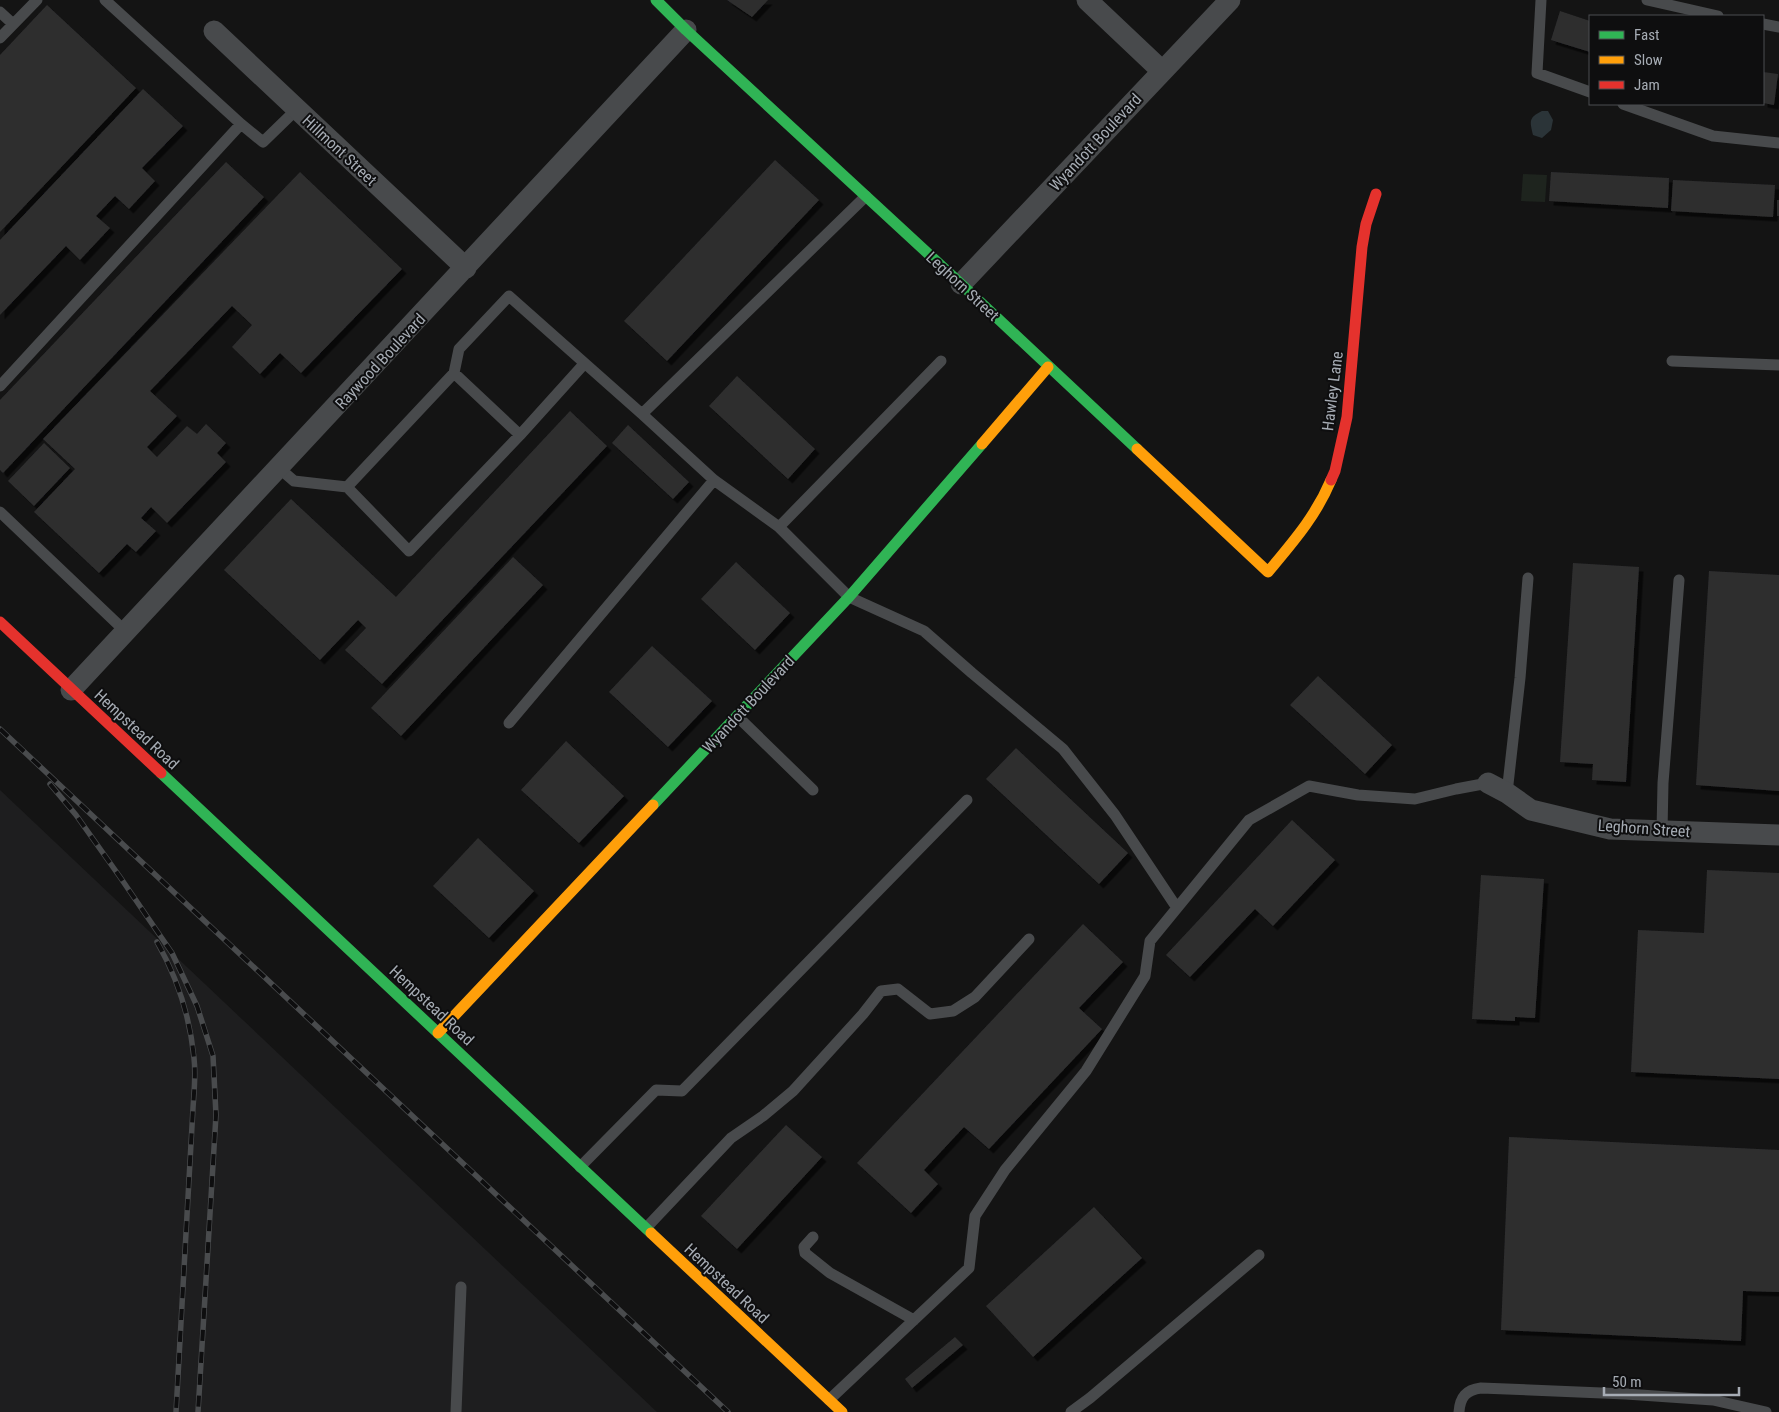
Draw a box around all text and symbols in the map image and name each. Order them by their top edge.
legend [1589,15,1764,105]
text: Fast [1634,26,1659,44]
text: Slow [1634,51,1663,69]
text: Jam [1634,76,1660,94]
street label: Wyandott Boulevard [1045,90,1145,195]
street label: Hillmont Street [299,111,381,190]
street label: Leghorn Street [922,248,1003,325]
street label: Raywood Boulevard [331,310,429,413]
street label: Hawley Lane [1318,350,1347,432]
street label: Wyandott Boulevard [698,652,798,757]
street label: Hempstead Road [91,685,183,773]
street label: Leghorn Street [1597,816,1691,841]
street label: Hempstead Road [386,961,478,1049]
street label: Hempstead Road [681,1239,773,1327]
scale bar [1604,1364,1739,1396]
text: 50 m [1612,1373,1642,1391]

